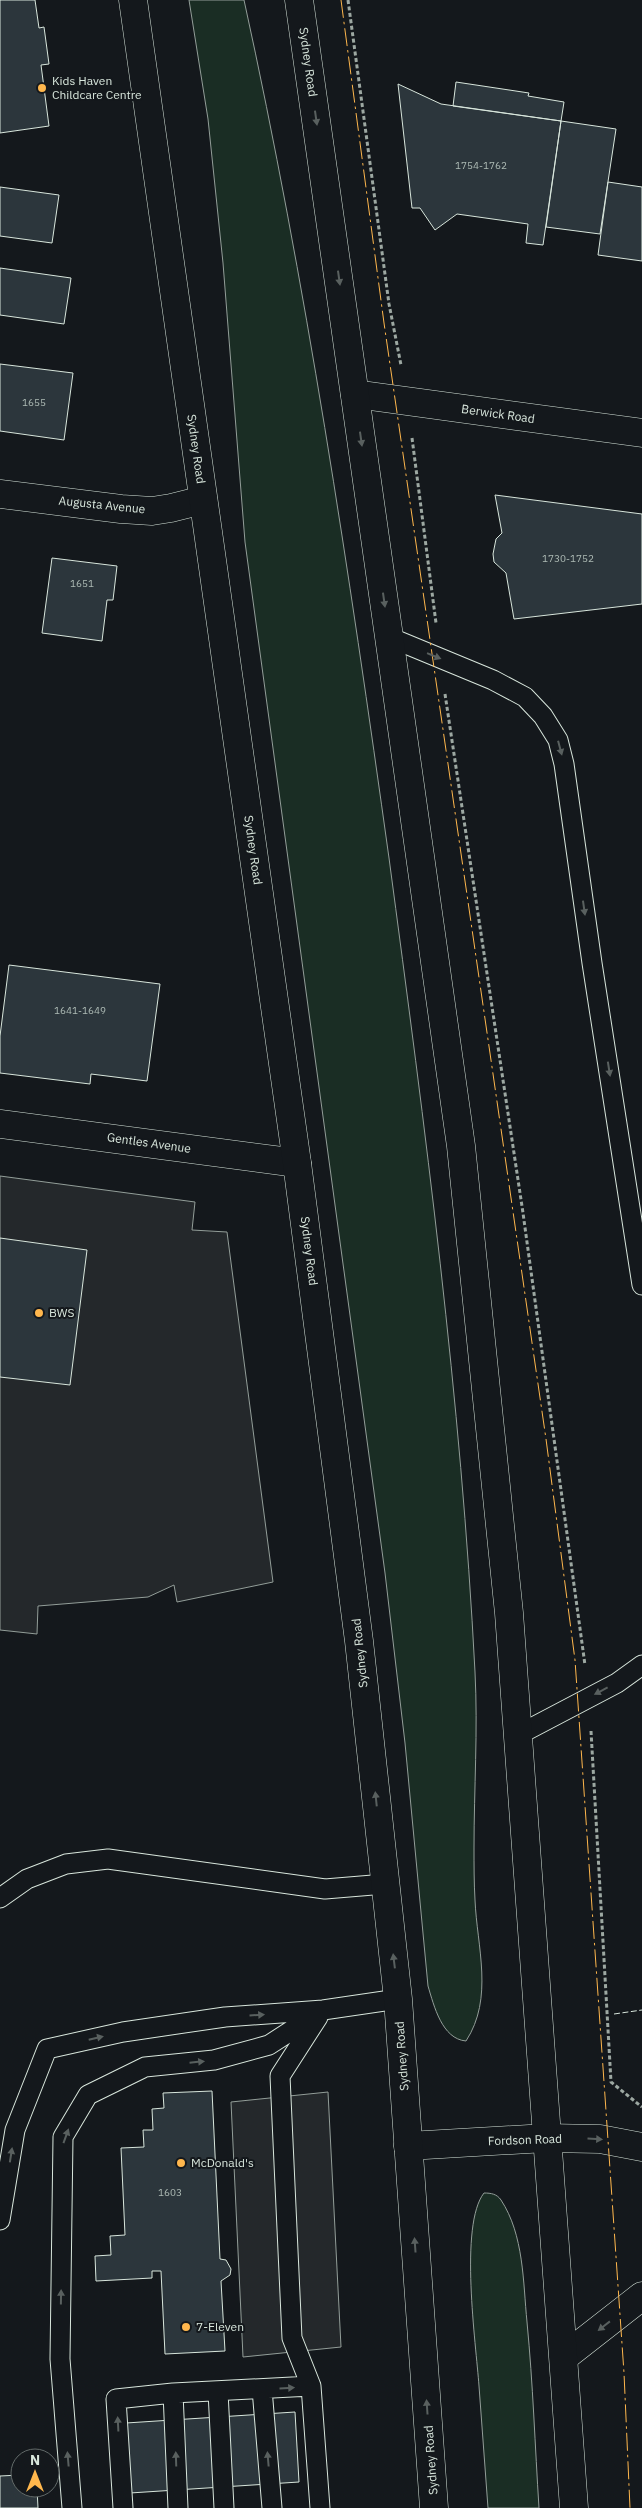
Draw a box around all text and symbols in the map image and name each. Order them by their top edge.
street label: Sydney Road [296,26,321,97]
place label: Kids Haven Childcare Centre [52,73,142,102]
marker: Kids Haven Childcare Centre [36,82,48,94]
one-way arrow [312,110,320,126]
house number: 1754-1762 [455,159,507,172]
one-way arrow [335,271,343,287]
house number: 1655 [22,396,46,409]
street label: Berwick Road [460,401,536,426]
street label: Sydney Road [184,413,209,484]
one-way arrow [357,432,365,448]
street label: Augusta Avenue [58,493,146,517]
house number: 1730-1752 [542,552,594,565]
house number: 1651 [70,577,94,590]
one-way arrow [380,593,388,609]
one-way arrow [427,652,441,660]
one-way arrow [556,740,564,755]
street label: Sydney Road [241,814,266,885]
one-way arrow [580,901,588,917]
house number: 1641-1649 [54,1004,106,1017]
one-way arrow [605,1061,613,1077]
street label: Gentles Avenue [106,1129,192,1156]
street label: Sydney Road [298,1215,321,1286]
place label: BWS [49,1305,74,1320]
marker: BWS [33,1307,45,1319]
street label: Sydney Road [348,1618,371,1688]
one-way arrow [594,1687,608,1695]
one-way arrow [372,1791,380,1807]
one-way arrow [390,1952,398,1968]
one-way arrow [249,2011,265,2019]
street label: Sydney Road [392,2021,411,2091]
one-way arrow [89,2034,104,2042]
one-way arrow [189,2058,205,2066]
one-way arrow [62,2128,70,2143]
street label: Fordson Road [488,2131,562,2148]
one-way arrow [587,2135,603,2143]
one-way arrow [7,2146,15,2162]
place label: McDonald's [191,2155,254,2170]
marker: McDonald's [175,2157,187,2169]
house number: 1603 [158,2186,182,2199]
one-way arrow [411,2237,419,2253]
one-way arrow [57,2289,65,2305]
place label: 7-Eleven [196,2319,244,2334]
one-way arrow [598,2320,611,2331]
marker: 7-Eleven [180,2321,192,2333]
one-way arrow [280,2383,296,2391]
one-way arrow [422,2399,430,2415]
one-way arrow [113,2416,121,2432]
street label: Sydney Road [421,2425,440,2495]
north arrow [10,2448,60,2498]
text: N [30,2451,40,2469]
one-way arrow [64,2451,72,2467]
one-way arrow [172,2451,180,2467]
one-way arrow [264,2451,272,2467]

